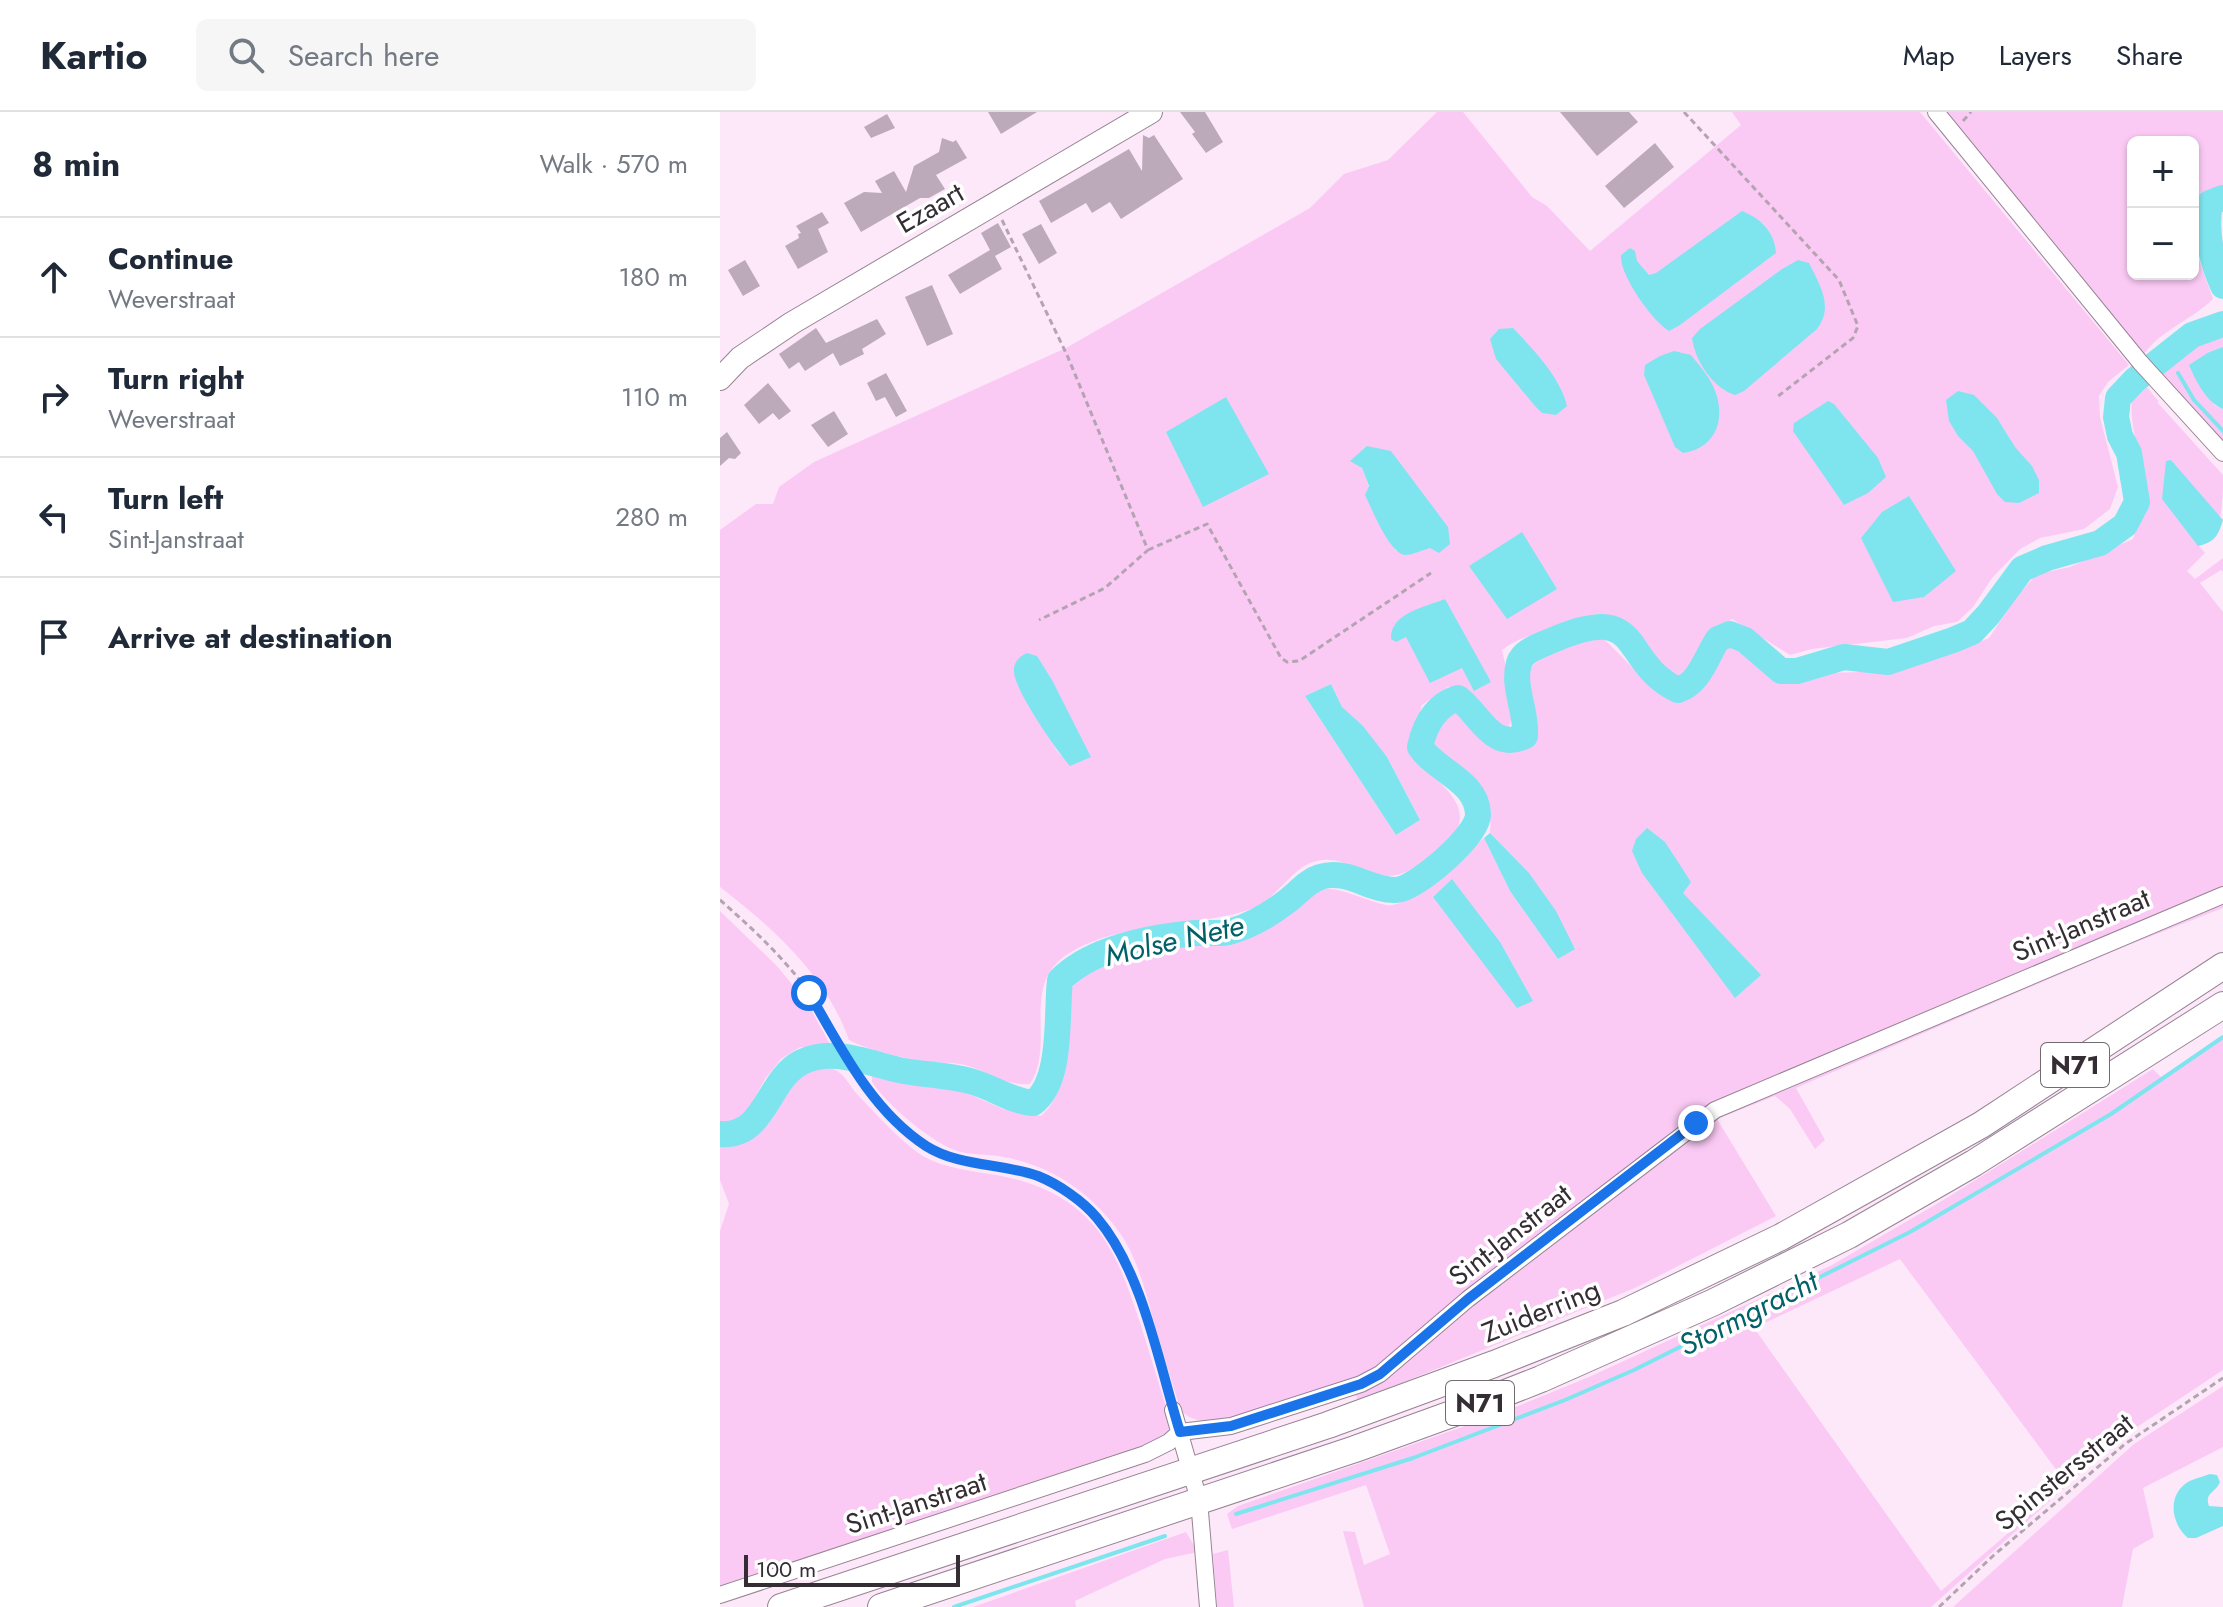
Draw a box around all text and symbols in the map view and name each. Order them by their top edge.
search box [196,19,756,91]
text: Kartio [40,28,148,83]
icon: search [224,33,268,77]
text: Search here [288,34,439,77]
text: Map [1903,35,1955,76]
text: Layers [1999,35,2072,76]
text: Share [2116,35,2183,76]
map controls [2127,136,2199,280]
button: + [2127,136,2199,208]
text: 8 min [32,140,120,189]
text: Walk · 570 m [540,145,688,183]
street label: Ezaart [889,172,971,244]
button: − [2127,208,2199,280]
text: Continue [108,237,234,280]
icon: ahead [32,255,76,299]
text: 180 m [618,258,688,296]
text: Weverstraat [108,280,235,318]
text: Turn right [108,357,244,400]
icon: right [32,375,76,419]
text: 110 m [621,378,688,416]
text: Weverstraat [108,400,235,438]
text: Turn left [108,477,223,520]
icon: left [32,495,76,539]
text: 280 m [615,498,688,536]
text: Sint-Janstraat [108,520,244,558]
icon: arrive [32,615,76,659]
text: Arrive at destination [108,616,393,659]
street label: Sint-Janstraat [2006,877,2156,972]
water label: Molse Nete [1100,903,1248,977]
route start [791,975,827,1011]
road number: N71 [2041,1043,2109,1087]
route end [1678,1105,1714,1141]
street label: Sint-Janstraat [1440,1174,1580,1296]
water label: Stormgracht [1671,1259,1827,1366]
street label: Zuiderring [1476,1269,1606,1353]
road number: N71 [1446,1381,1514,1425]
street label: Spinstersstraat [1986,1403,2142,1541]
street label: Sint-Janstraat [840,1461,992,1545]
scale bar [744,1551,960,1587]
text: 100 m [756,1553,816,1585]

